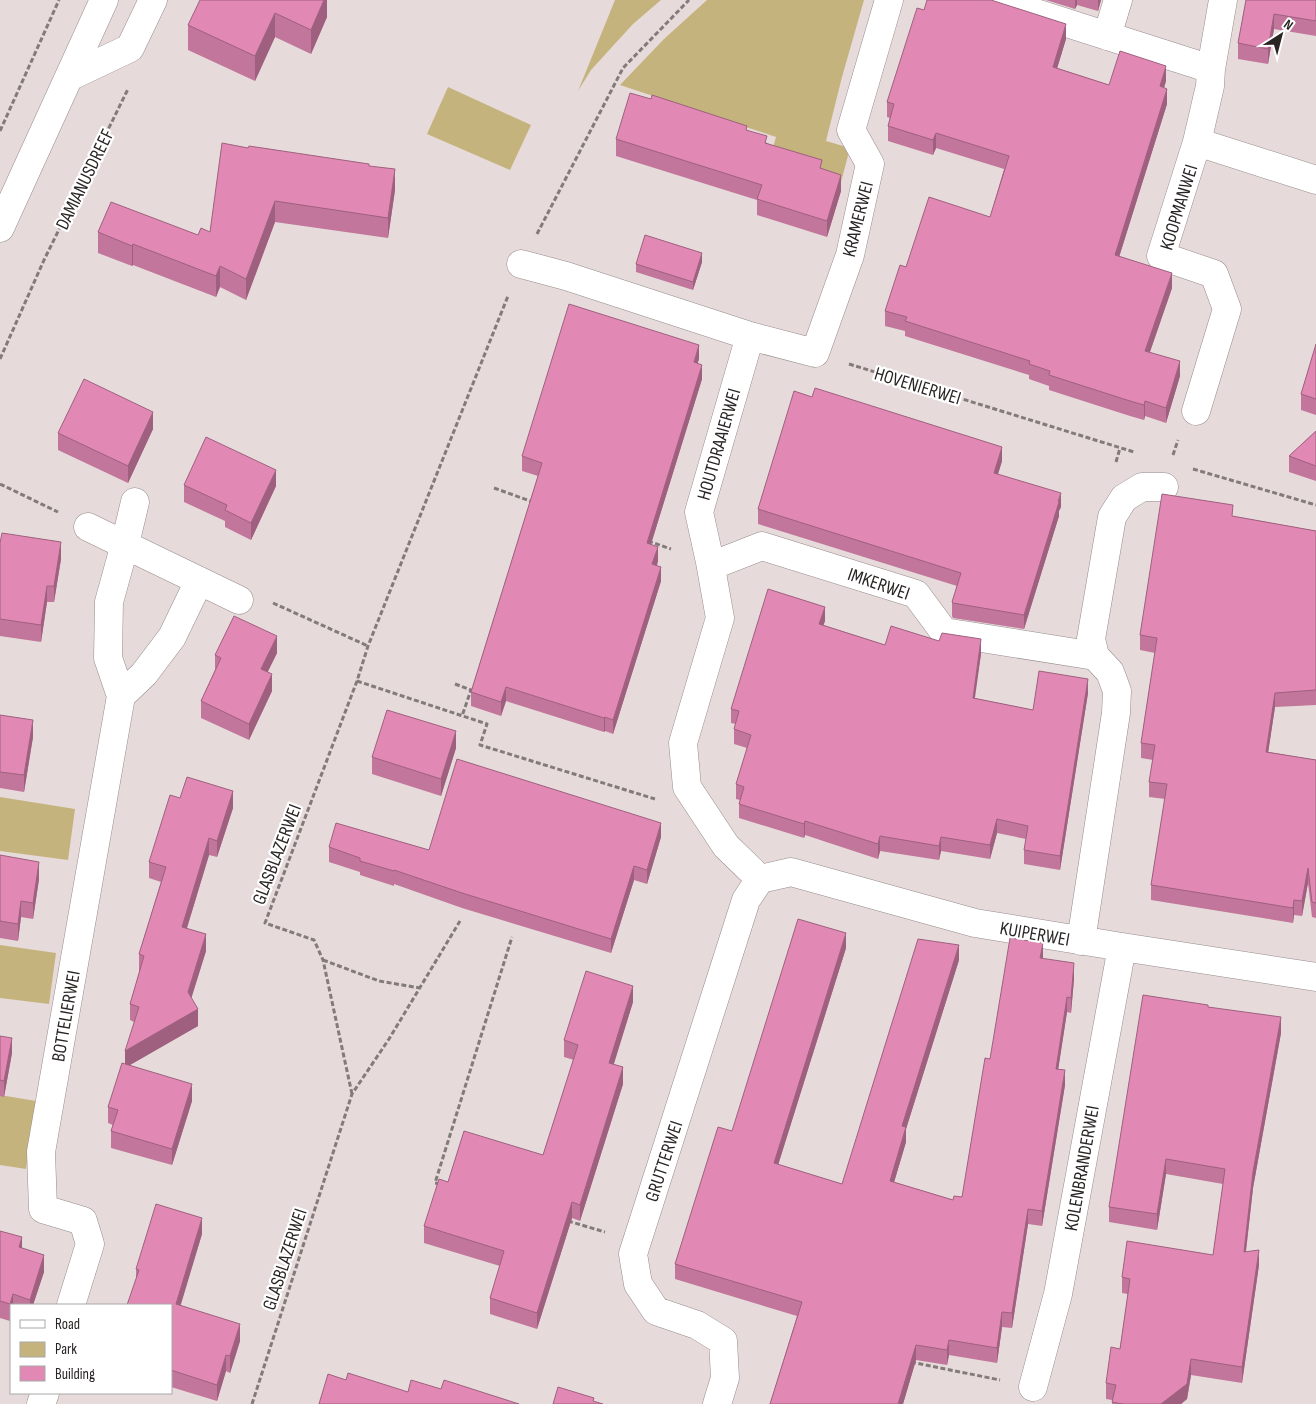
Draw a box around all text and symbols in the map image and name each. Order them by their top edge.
north arrow [1256,10,1306,60]
text: N [1280,16,1296,34]
street label: DAMIANUSDREEF [51,126,120,234]
street label: KOOPMANWEI [1156,162,1203,253]
street label: KRAMERWEI [838,179,879,260]
street label: HOVENIERWEI [871,362,964,410]
street label: HOUTDRAAIERWEI [693,386,746,503]
street label: IMKERWEI [844,563,913,606]
street label: GLASBLAZERWEI [248,801,307,908]
street label: KUIPERWEI [998,917,1071,952]
street label: BOTTELIERWEI [47,969,86,1064]
street label: KOLENBRANDERWEI [1060,1104,1105,1233]
street label: GRUTTERWEI [641,1118,688,1205]
street label: GLASBLAZERWEI [258,1206,313,1313]
legend [10,1304,172,1394]
text: Road [55,1315,80,1334]
text: Park [55,1340,77,1359]
text: Building [55,1365,95,1384]

